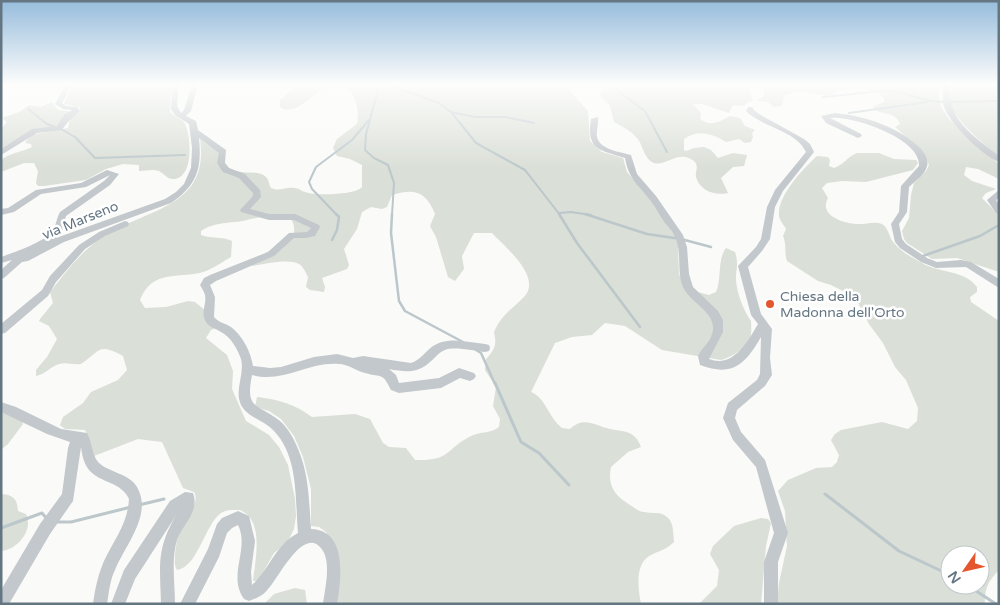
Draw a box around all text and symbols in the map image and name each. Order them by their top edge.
street label: via Marseno [40,197,121,243]
place label: Chiesa della Madonna dell'Orto [780,288,905,321]
marker: Chiesa della Madonna dell'Orto [764,298,776,310]
north arrow [940,545,990,595]
text: N [944,568,965,586]

